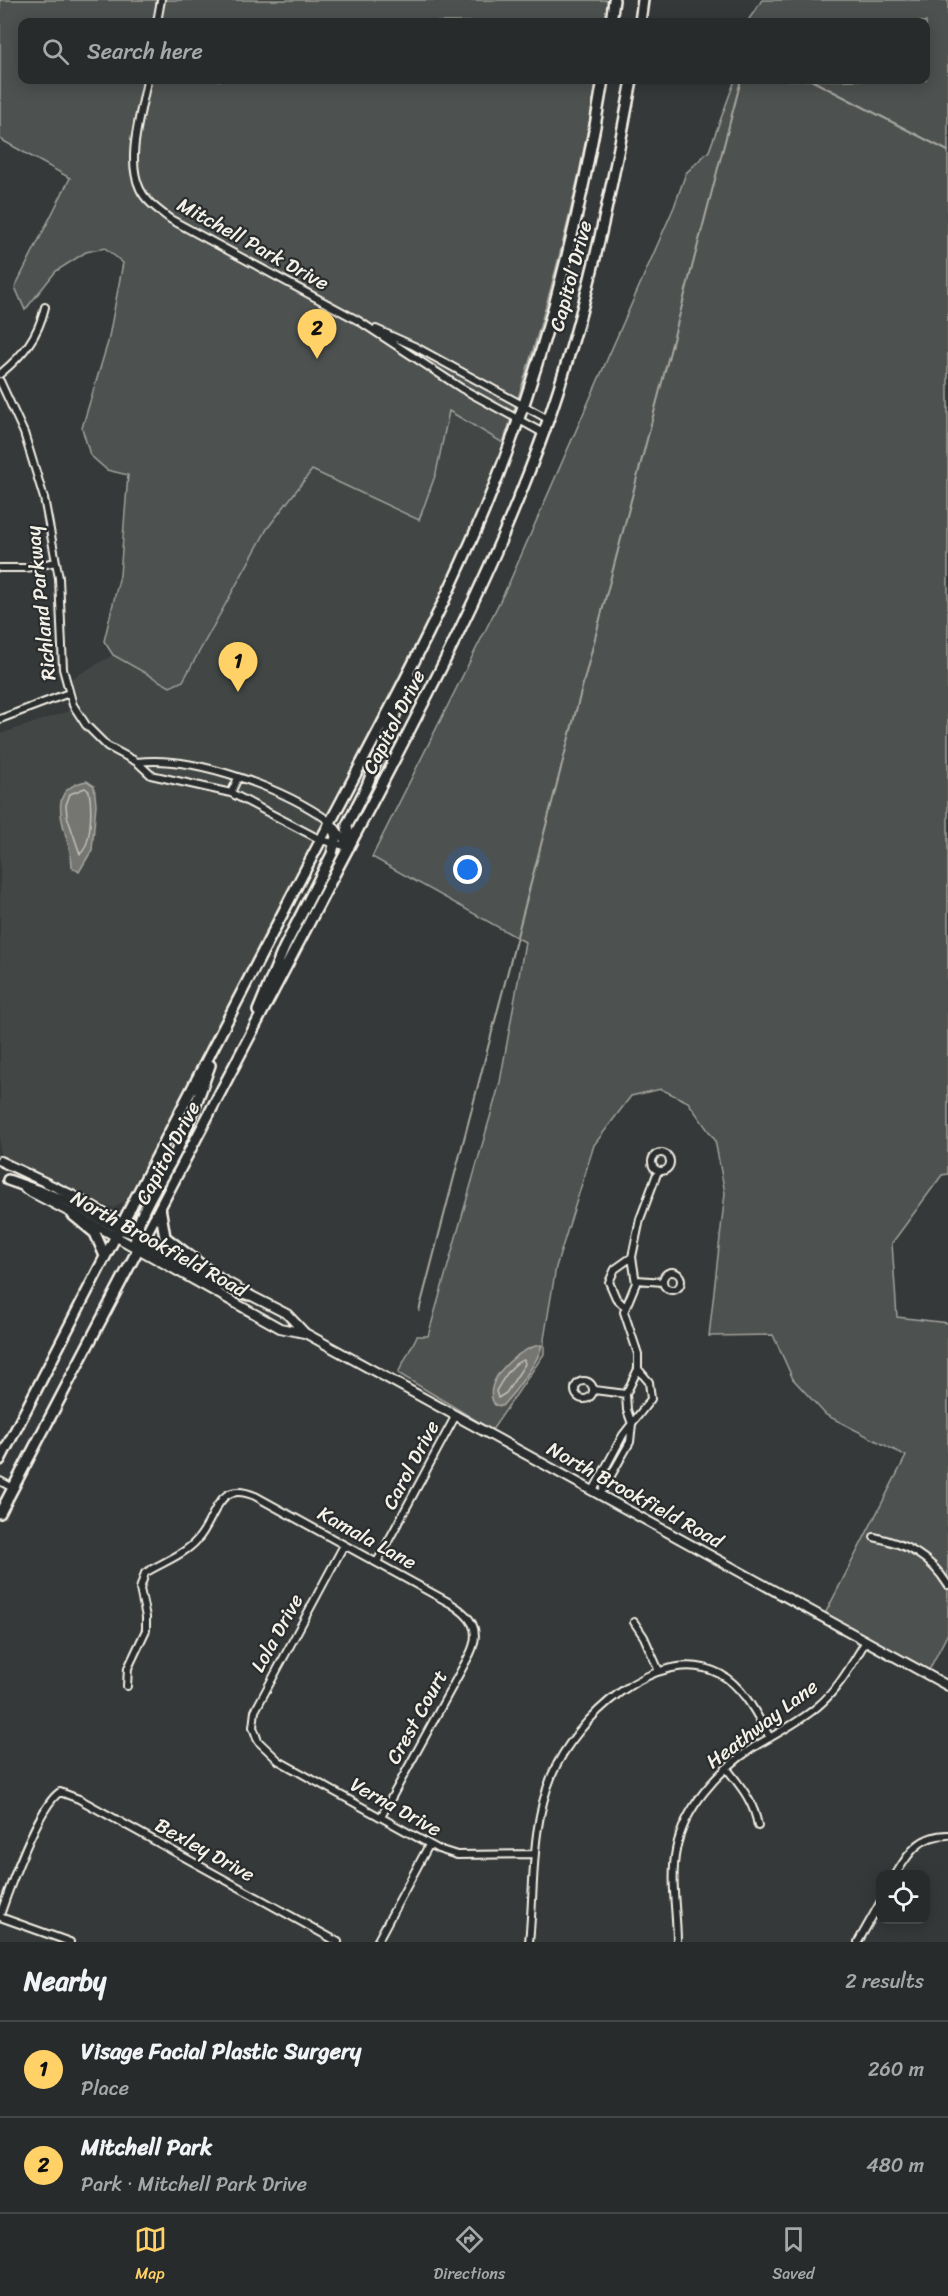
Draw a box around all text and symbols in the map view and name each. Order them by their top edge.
search box [18,18,930,84]
text: Search here [87,32,203,71]
icon: search [39,35,72,68]
street label: Mitchell Park Drive [170,188,336,300]
street label: Capitol Drive [539,217,603,335]
pin: 2 [298,310,336,359]
street label: Richland Parkway [15,523,67,682]
pin: 1 [218,642,258,692]
street label: Capitol Drive [353,664,435,780]
your location [453,855,482,884]
street label: Capitol Drive [126,1095,210,1211]
street label: North Brookfield Road [64,1181,255,1308]
street label: Carol Drive [373,1414,449,1516]
street label: North Brookfield Road [540,1432,731,1559]
street label: Kamala Lane [311,1496,423,1580]
street label: Lola Drive [241,1587,313,1679]
street label: Crest Court [377,1663,458,1771]
street label: Heathway Lane [698,1670,826,1778]
street label: Verna Drive [344,1767,448,1847]
street label: Bexley Drive [148,1808,262,1892]
map controls [876,1870,930,1924]
button: locate [876,1870,930,1924]
text: Nearby [24,1958,106,2004]
text: 2 results [845,1964,924,1999]
text: Visage Facial Plastic Surgery [81,2032,361,2071]
text: 1 [39,2052,48,2087]
text: 260 m [868,2052,924,2087]
text: Place [81,2071,129,2106]
text: Mitchell Park [81,2128,212,2167]
text: 2 [38,2148,49,2183]
text: 480 m [866,2148,924,2183]
text: Park · Mitchell Park Drive [81,2167,307,2202]
tab: Map [134,2223,167,2288]
tab: Directions [434,2223,505,2288]
tab: Saved [772,2223,814,2288]

